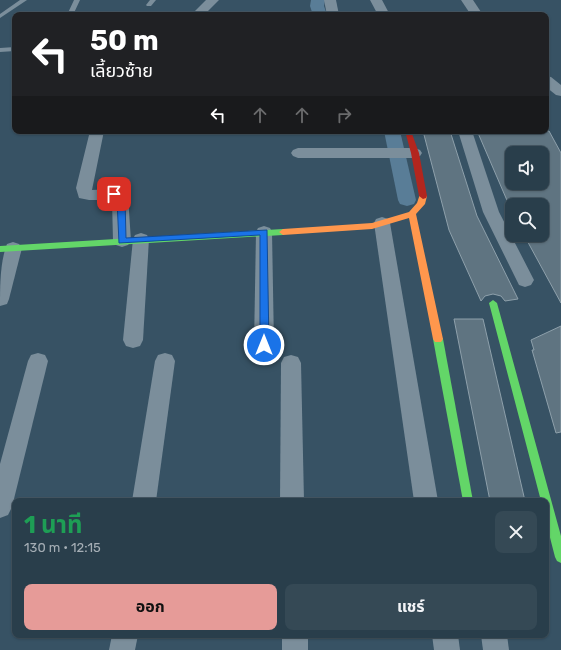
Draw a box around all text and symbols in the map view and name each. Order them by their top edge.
text: 50 m [90,24,159,57]
icon: left [24,28,76,80]
text: เลี้ยวซ้าย [90,60,153,82]
icon: left [207,104,229,126]
icon: ahead [249,104,271,126]
icon: ahead [291,104,313,126]
icon: right [333,104,355,126]
map controls [505,146,549,242]
button: sound [505,146,549,190]
pin [97,177,131,211]
icon: arrive [103,183,125,205]
button: search [505,198,549,242]
position arrow [243,324,285,366]
text: 1 นาที [24,511,82,539]
button: close [495,511,537,553]
text: 130 m · 12:15 [24,540,101,555]
button: ออก [24,584,277,630]
button: แชร์ [285,584,537,630]

